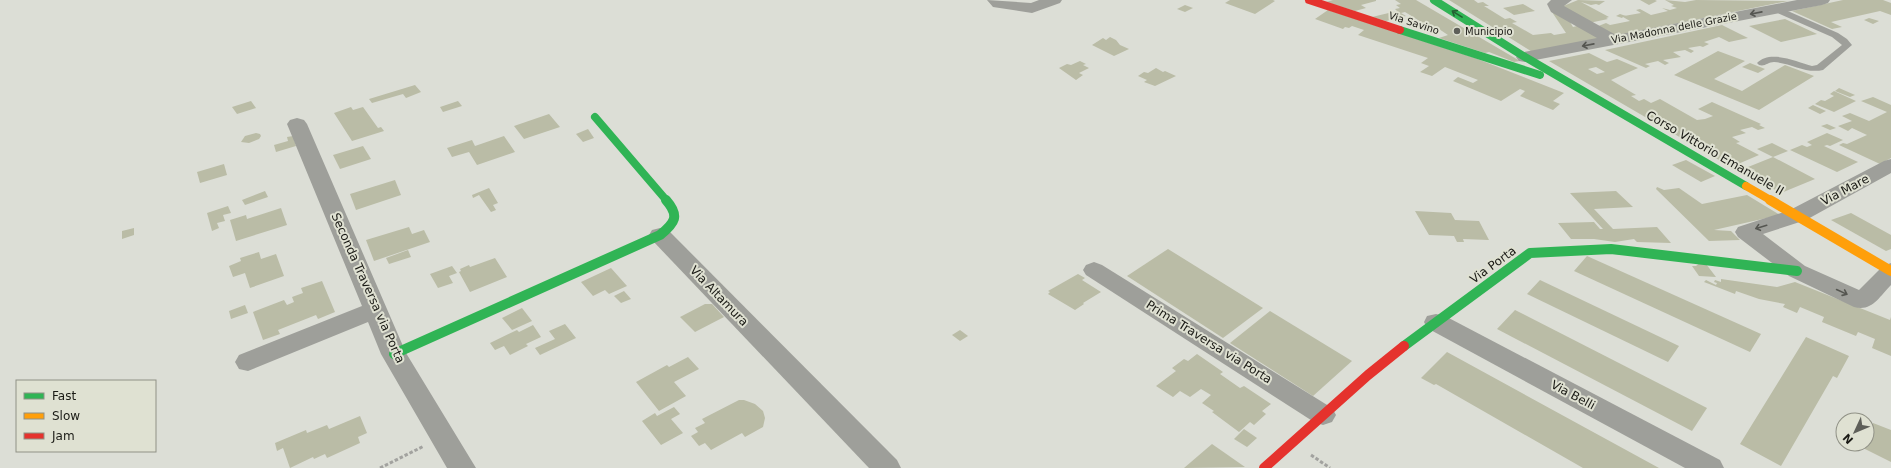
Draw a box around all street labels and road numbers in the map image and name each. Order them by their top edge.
street label: Via Savino [1387,10,1441,36]
street label: Via Madonna delle Grazie [1610,10,1738,46]
street label: Corso Vittorio Emanuele II [1644,108,1786,198]
street label: Via Mare [1819,172,1871,208]
street label: Seconda Traversa via Porta [329,211,407,365]
street label: Via Porta [1467,244,1519,286]
street label: Via Altamura [687,263,751,329]
street label: Prima Traversa via Porta [1144,297,1274,387]
street label: Via Belli [1548,378,1598,412]

